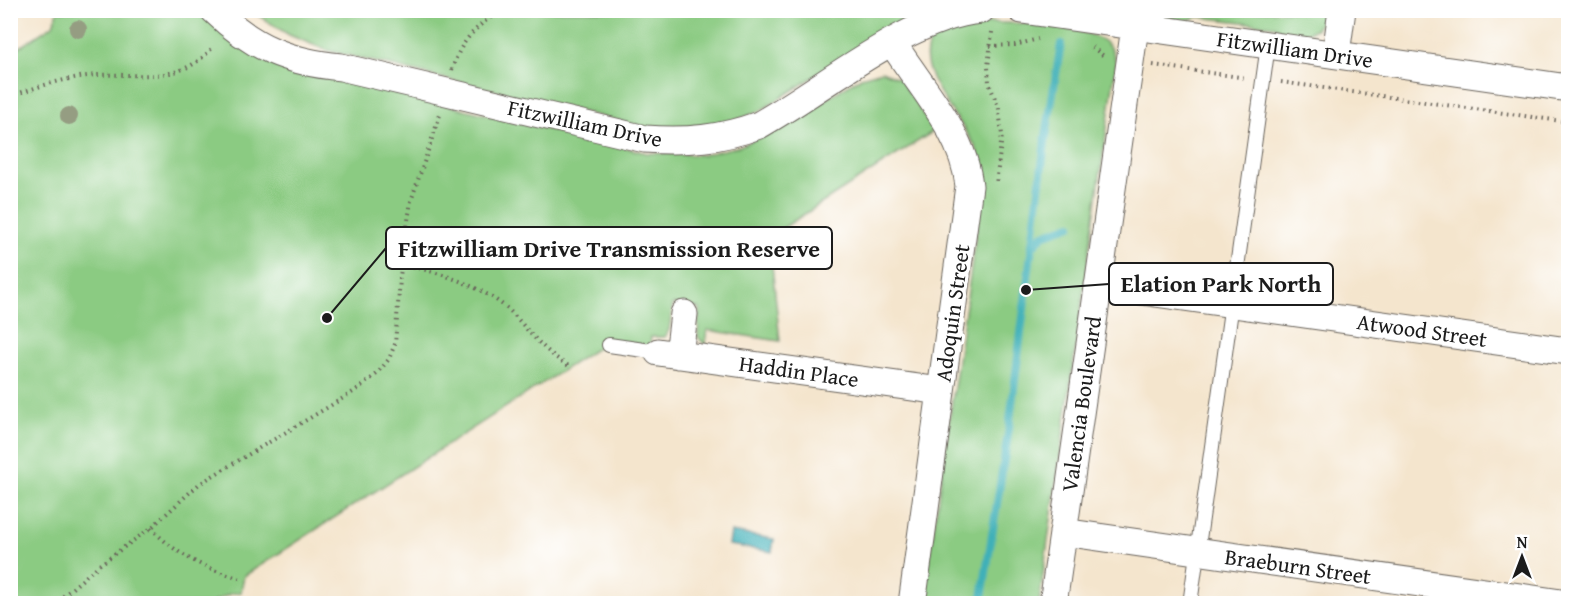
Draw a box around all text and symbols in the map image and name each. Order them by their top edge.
street label: Fitzwilliam Drive [1215,22,1375,76]
street label: Fitzwilliam Drive [505,91,665,155]
callout: Fitzwilliam Drive Transmission Reserve [386,227,832,269]
text: Fitzwilliam Drive Transmission Reserve [398,231,820,266]
street label: Adoquin Street [926,242,978,384]
callout: Elation Park North [1109,263,1333,305]
text: Elation Park North [1121,266,1321,301]
street label: Atwood Street [1355,305,1489,355]
street label: Valencia Boulevard [1053,314,1109,494]
street label: Haddin Place [737,347,861,395]
north arrow [1492,527,1552,587]
text: N [1517,530,1528,554]
street label: Braeburn Street [1223,540,1373,592]

